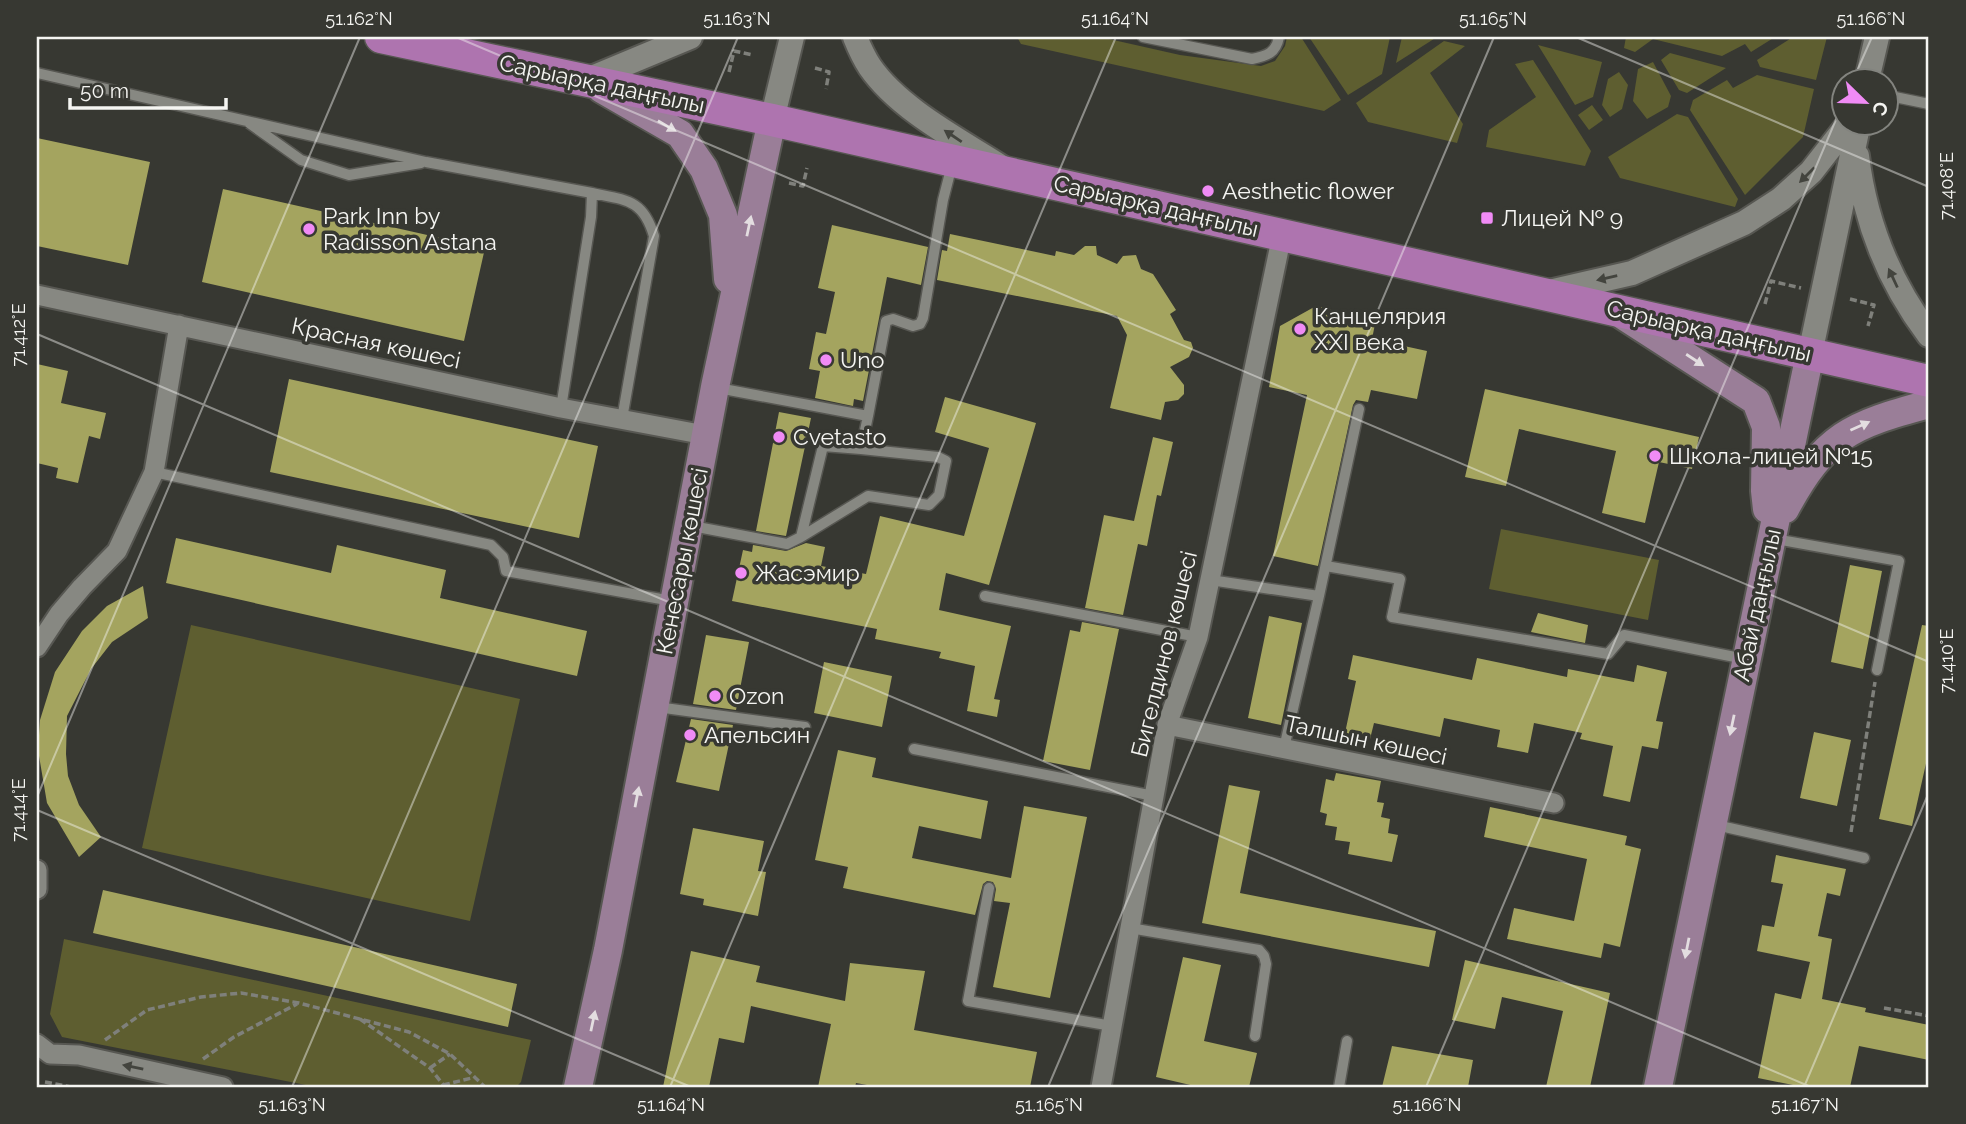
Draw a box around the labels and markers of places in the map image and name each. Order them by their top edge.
place label: Aesthetic flower [1222,177,1394,204]
marker: Aesthetic flower [1200,183,1216,199]
place label: Park Inn by Radisson Astana [323,202,497,255]
place label: Лицей № 9 [1501,204,1623,231]
marker: Лицей № 9 [1479,210,1495,226]
marker: Park Inn by Radisson Astana [301,221,317,237]
place label: Канцелярия XXI века [1314,302,1446,355]
marker: Канцелярия XXI века [1292,321,1308,337]
place label: Uno [840,346,884,373]
marker: Uno [818,352,834,368]
place label: Cvetasto [793,423,887,450]
marker: Cvetasto [771,429,787,445]
place label: Школа-лицей №15 [1669,442,1873,469]
marker: Школа-лицей №15 [1647,448,1663,464]
place label: Жасэмир [755,559,860,586]
marker: Жасэмир [733,565,749,581]
place label: Ozon [729,682,784,709]
marker: Ozon [707,688,723,704]
place label: Апельсин [704,721,810,748]
marker: Апельсин [682,727,698,743]

